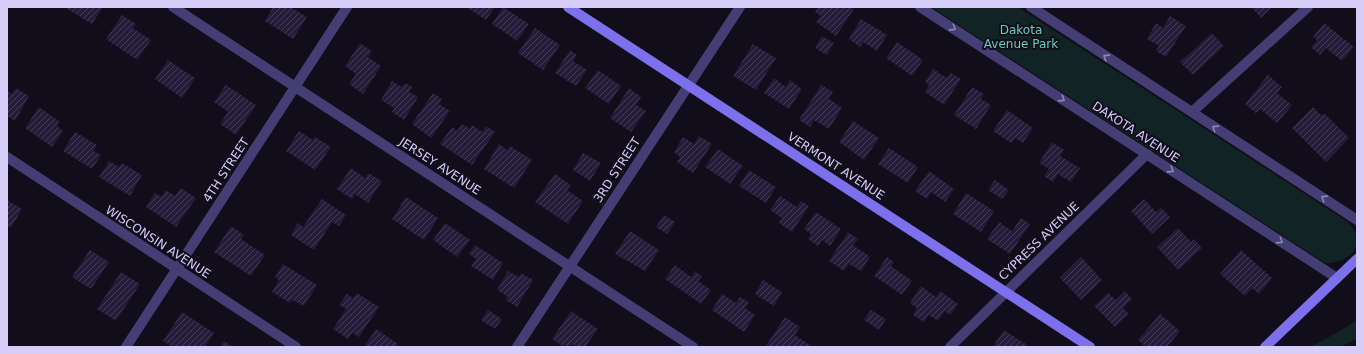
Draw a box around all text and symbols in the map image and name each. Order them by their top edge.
one-way arrow [949,23,956,31]
park label: Dakota Avenue Park [984,23,1058,51]
one-way arrow [1104,54,1111,61]
one-way arrow [1058,94,1065,102]
street label: DAKOTA AVENUE [1090,99,1182,165]
one-way arrow [1212,125,1219,132]
street label: VERMONT AVENUE [785,129,887,203]
street label: JERSEY AVENUE [396,134,483,198]
street label: 3RD STREET [591,134,644,205]
street label: 4TH STREET [200,135,252,205]
one-way arrow [1167,165,1174,173]
one-way arrow [1321,196,1328,203]
street label: CYPRESS AVENUE [996,199,1082,283]
street label: WISCONSIN AVENUE [103,203,213,281]
one-way arrow [1276,236,1283,243]

